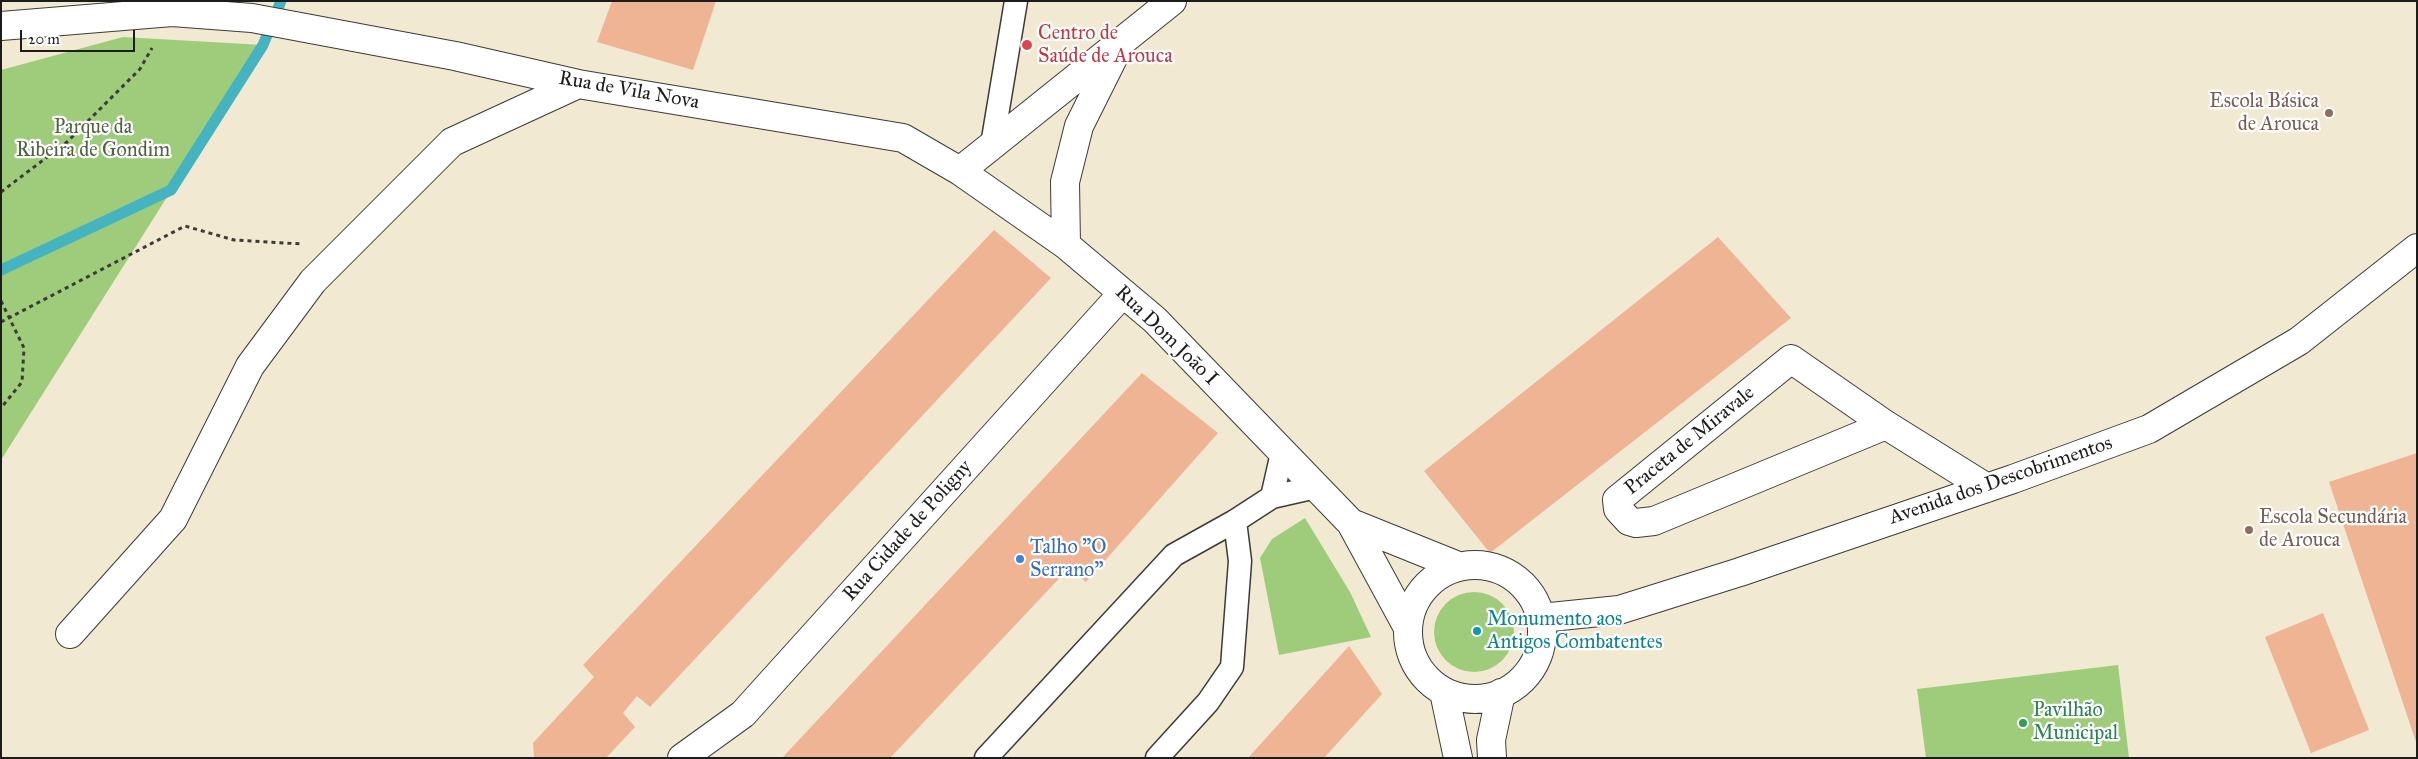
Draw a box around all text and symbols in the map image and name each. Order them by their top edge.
scale bar [22,20,138,52]
place label: Centro de Saúde de Arouca [1038,22,1173,69]
text: 20 m [28,30,60,48]
marker: Centro de Saúde de Arouca [1020,38,1034,52]
street label: Rua de Vila Nova [557,67,701,115]
place label: Escola Básica de Arouca [2209,90,2319,137]
marker: Escola Básica de Arouca [2323,107,2335,119]
park label: Parque da Ribeira de Gondim [16,116,170,163]
street label: Rua Dom João I [1110,281,1222,391]
street label: Praceta de Miravale [1620,381,1760,501]
street label: Avenida dos Descobrimentos [1886,432,2116,530]
street label: Rua Cidade de Poligny [838,456,978,606]
place label: Escola Secundária de Arouca [2259,506,2407,553]
marker: Escola Secundária de Arouca [2243,524,2255,536]
place label: Talho "O Serrano" [1030,536,1106,583]
marker: Talho "O Serrano" [1014,553,1026,565]
place label: Monumento aos Antigos Combatentes [1487,608,1662,655]
marker: Monumento aos Antigos Combatentes [1471,625,1483,637]
place label: Pavilhão Municipal [2033,699,2118,746]
marker: Pavilhão Municipal [2017,717,2029,729]

